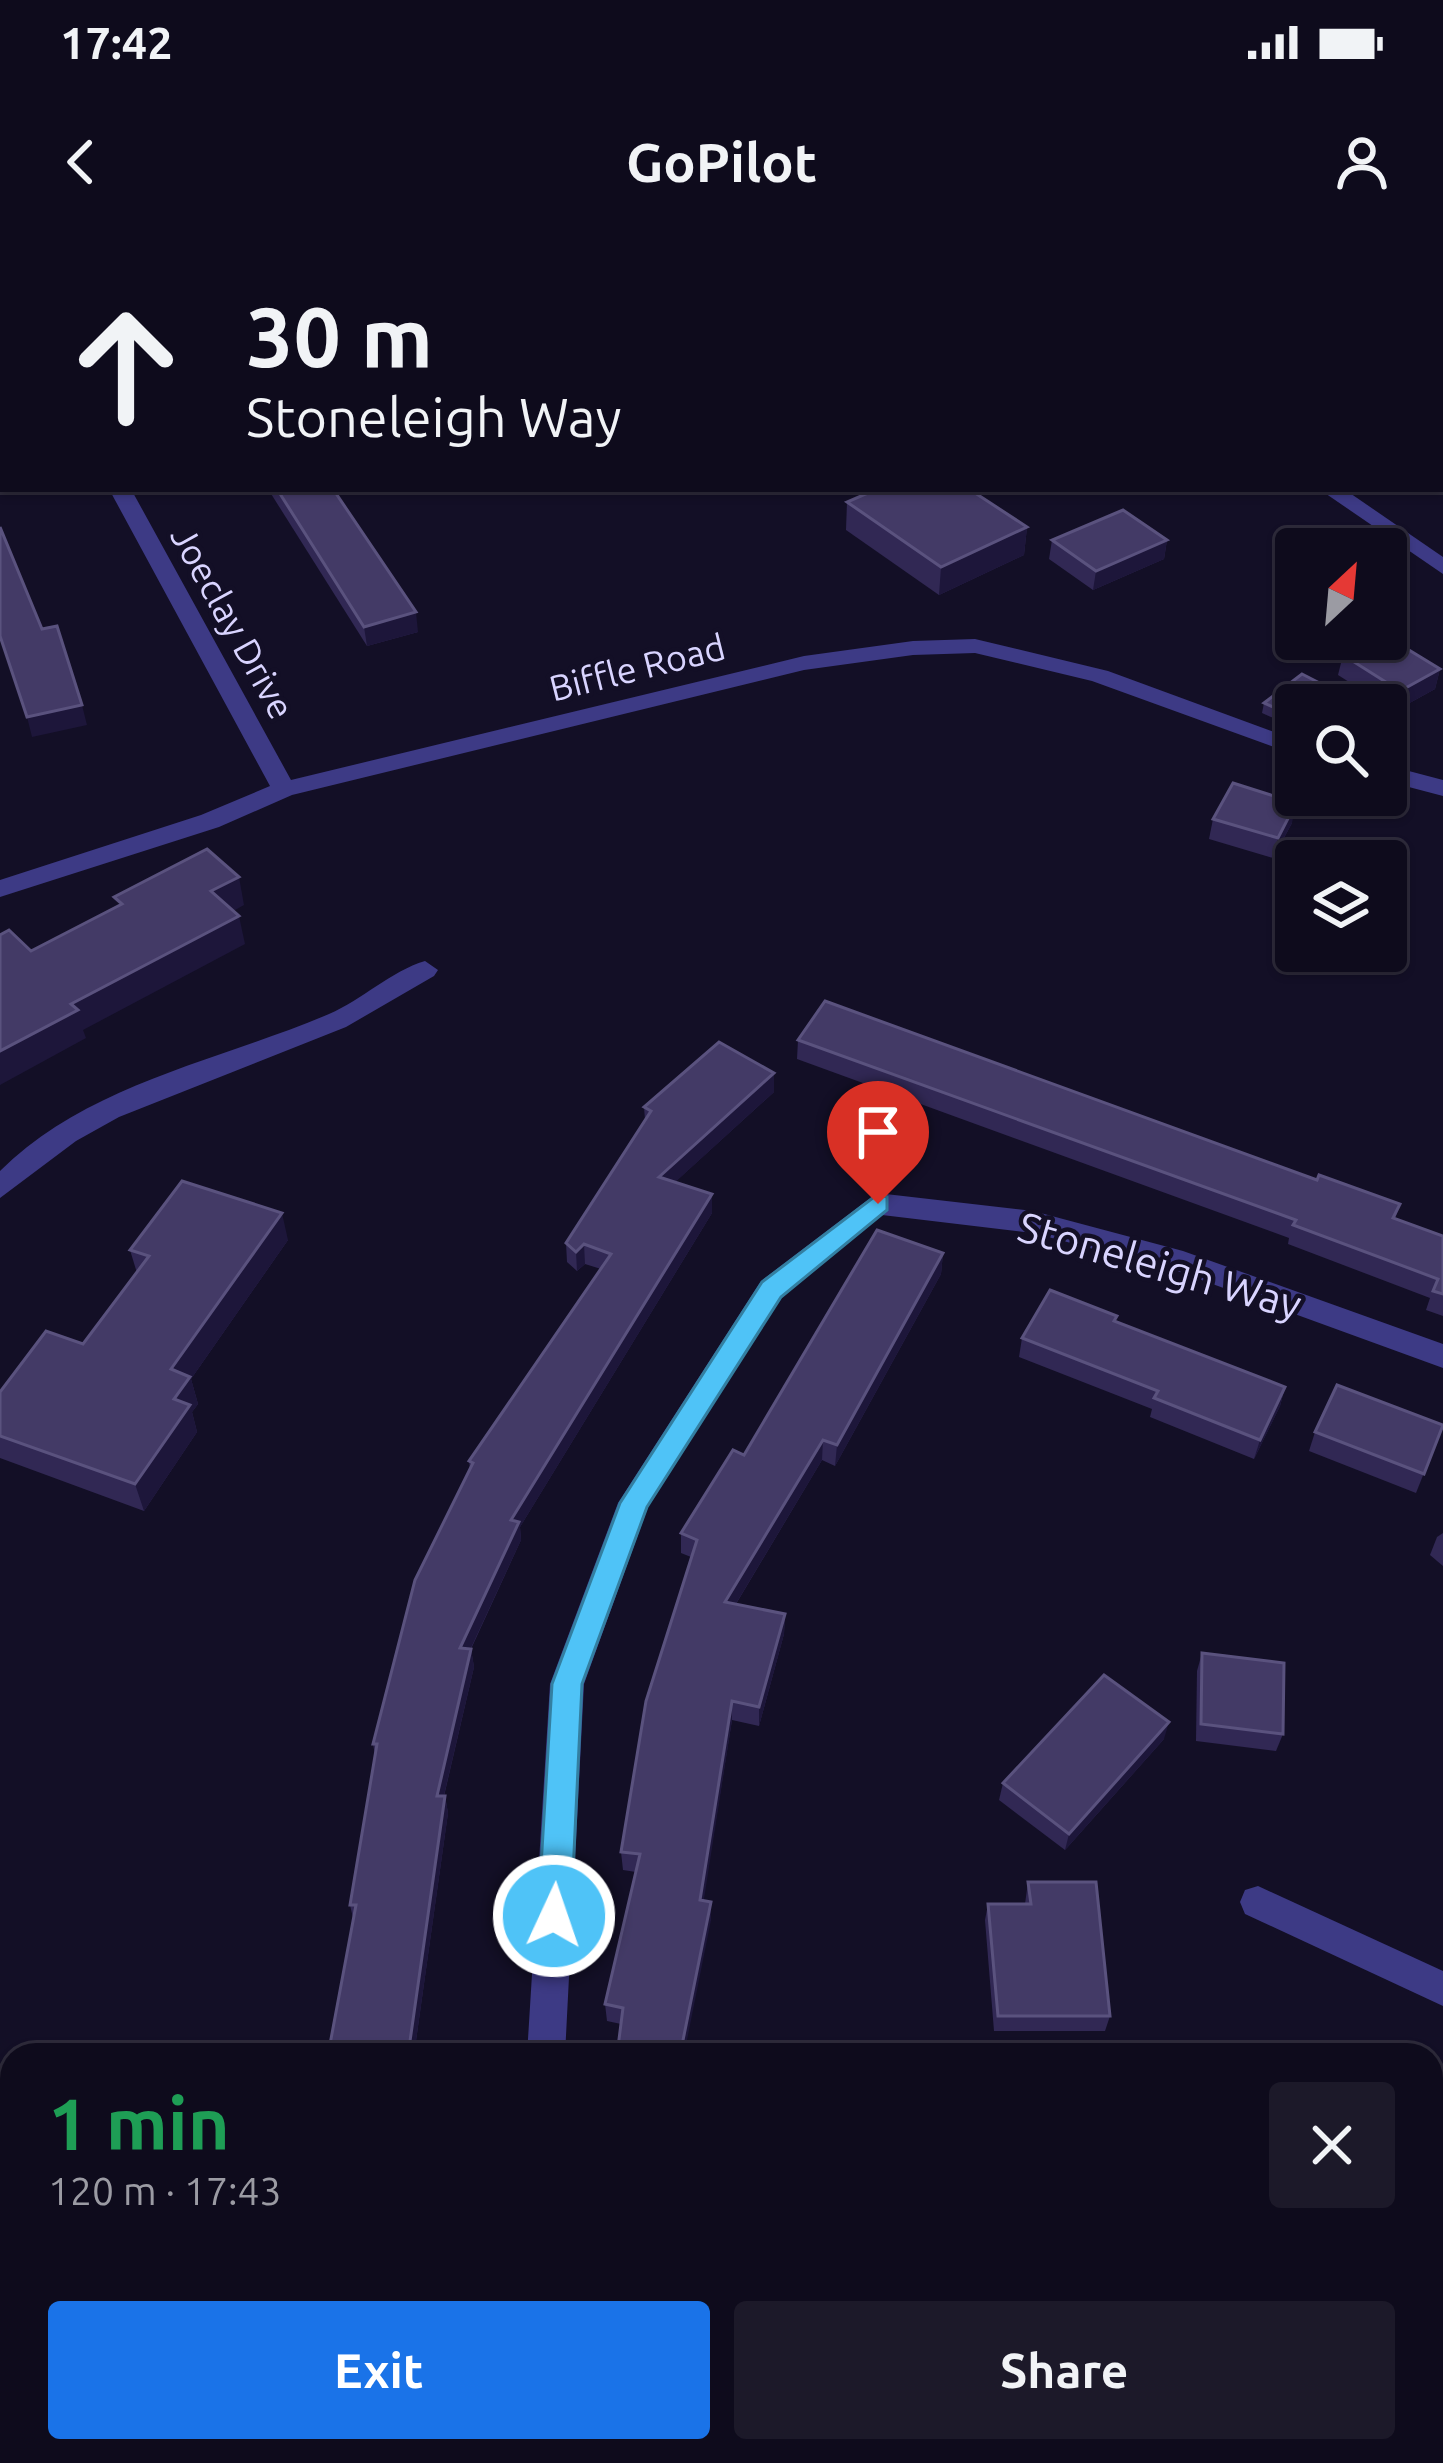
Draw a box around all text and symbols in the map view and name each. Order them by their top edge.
text: 17:42 [60,17,173,68]
icon: back [48,129,114,195]
icon: person [1329,129,1395,195]
text: GoPilot [626,132,817,192]
icon: ahead [48,288,204,444]
text: 30 m [246,289,433,383]
text: Stoneleigh Way [246,387,622,447]
street label: Joeclay Drive [163,518,303,726]
north arrow [1275,528,1407,660]
map controls [1275,528,1407,972]
street label: Biffle Road [545,625,729,709]
button: search [1275,684,1407,816]
button: layers [1275,840,1407,972]
pin [827,1081,929,1204]
icon: arrive [845,1099,911,1165]
street label: Stoneleigh Way [1013,1202,1307,1328]
position arrow [491,1853,617,1979]
button: close [1269,2082,1395,2208]
text: 1 min [48,2083,230,2164]
text: 120 m · 17:43 [48,2169,282,2212]
button: Exit [48,2301,710,2439]
button: Share [734,2301,1395,2439]

